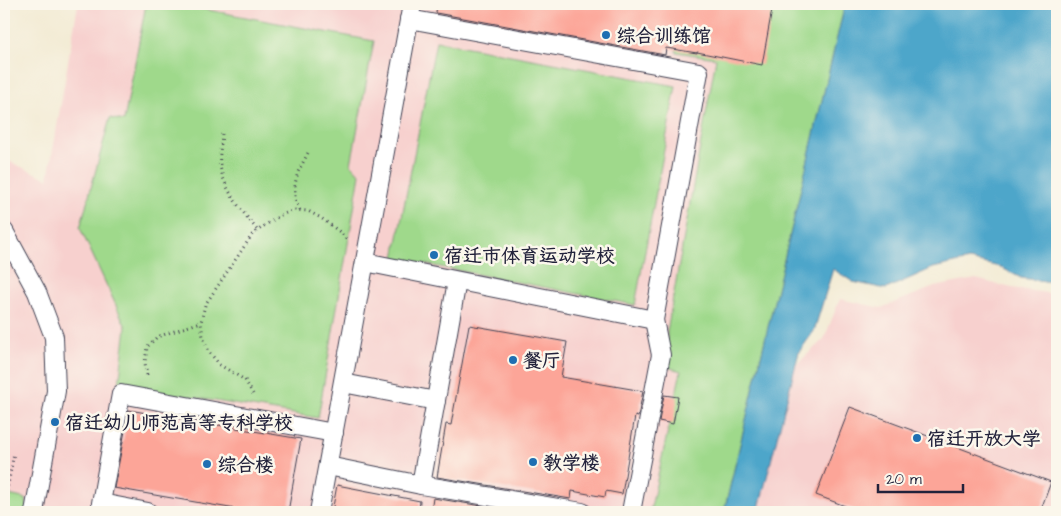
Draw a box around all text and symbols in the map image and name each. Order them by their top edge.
place label: 综合训练馆 [616,23,711,50]
marker: 综合训练馆 [600,29,612,41]
place label: 宿迁市体育运动学校 [444,243,615,270]
marker: 宿迁市体育运动学校 [428,249,440,261]
place label: 餐厅 [523,348,561,375]
marker: 餐厅 [507,354,519,366]
place label: 宿迁幼儿师范高等专科学校 [65,410,293,437]
marker: 宿迁幼儿师范高等专科学校 [49,416,61,428]
place label: 宿迁开放大学 [927,426,1041,453]
marker: 宿迁开放大学 [911,432,923,444]
place label: 教学楼 [543,450,600,477]
place label: 综合楼 [217,452,274,479]
marker: 教学楼 [527,456,539,468]
marker: 综合楼 [201,458,213,470]
scale bar [878,461,964,493]
text: 20 m [886,469,922,490]

